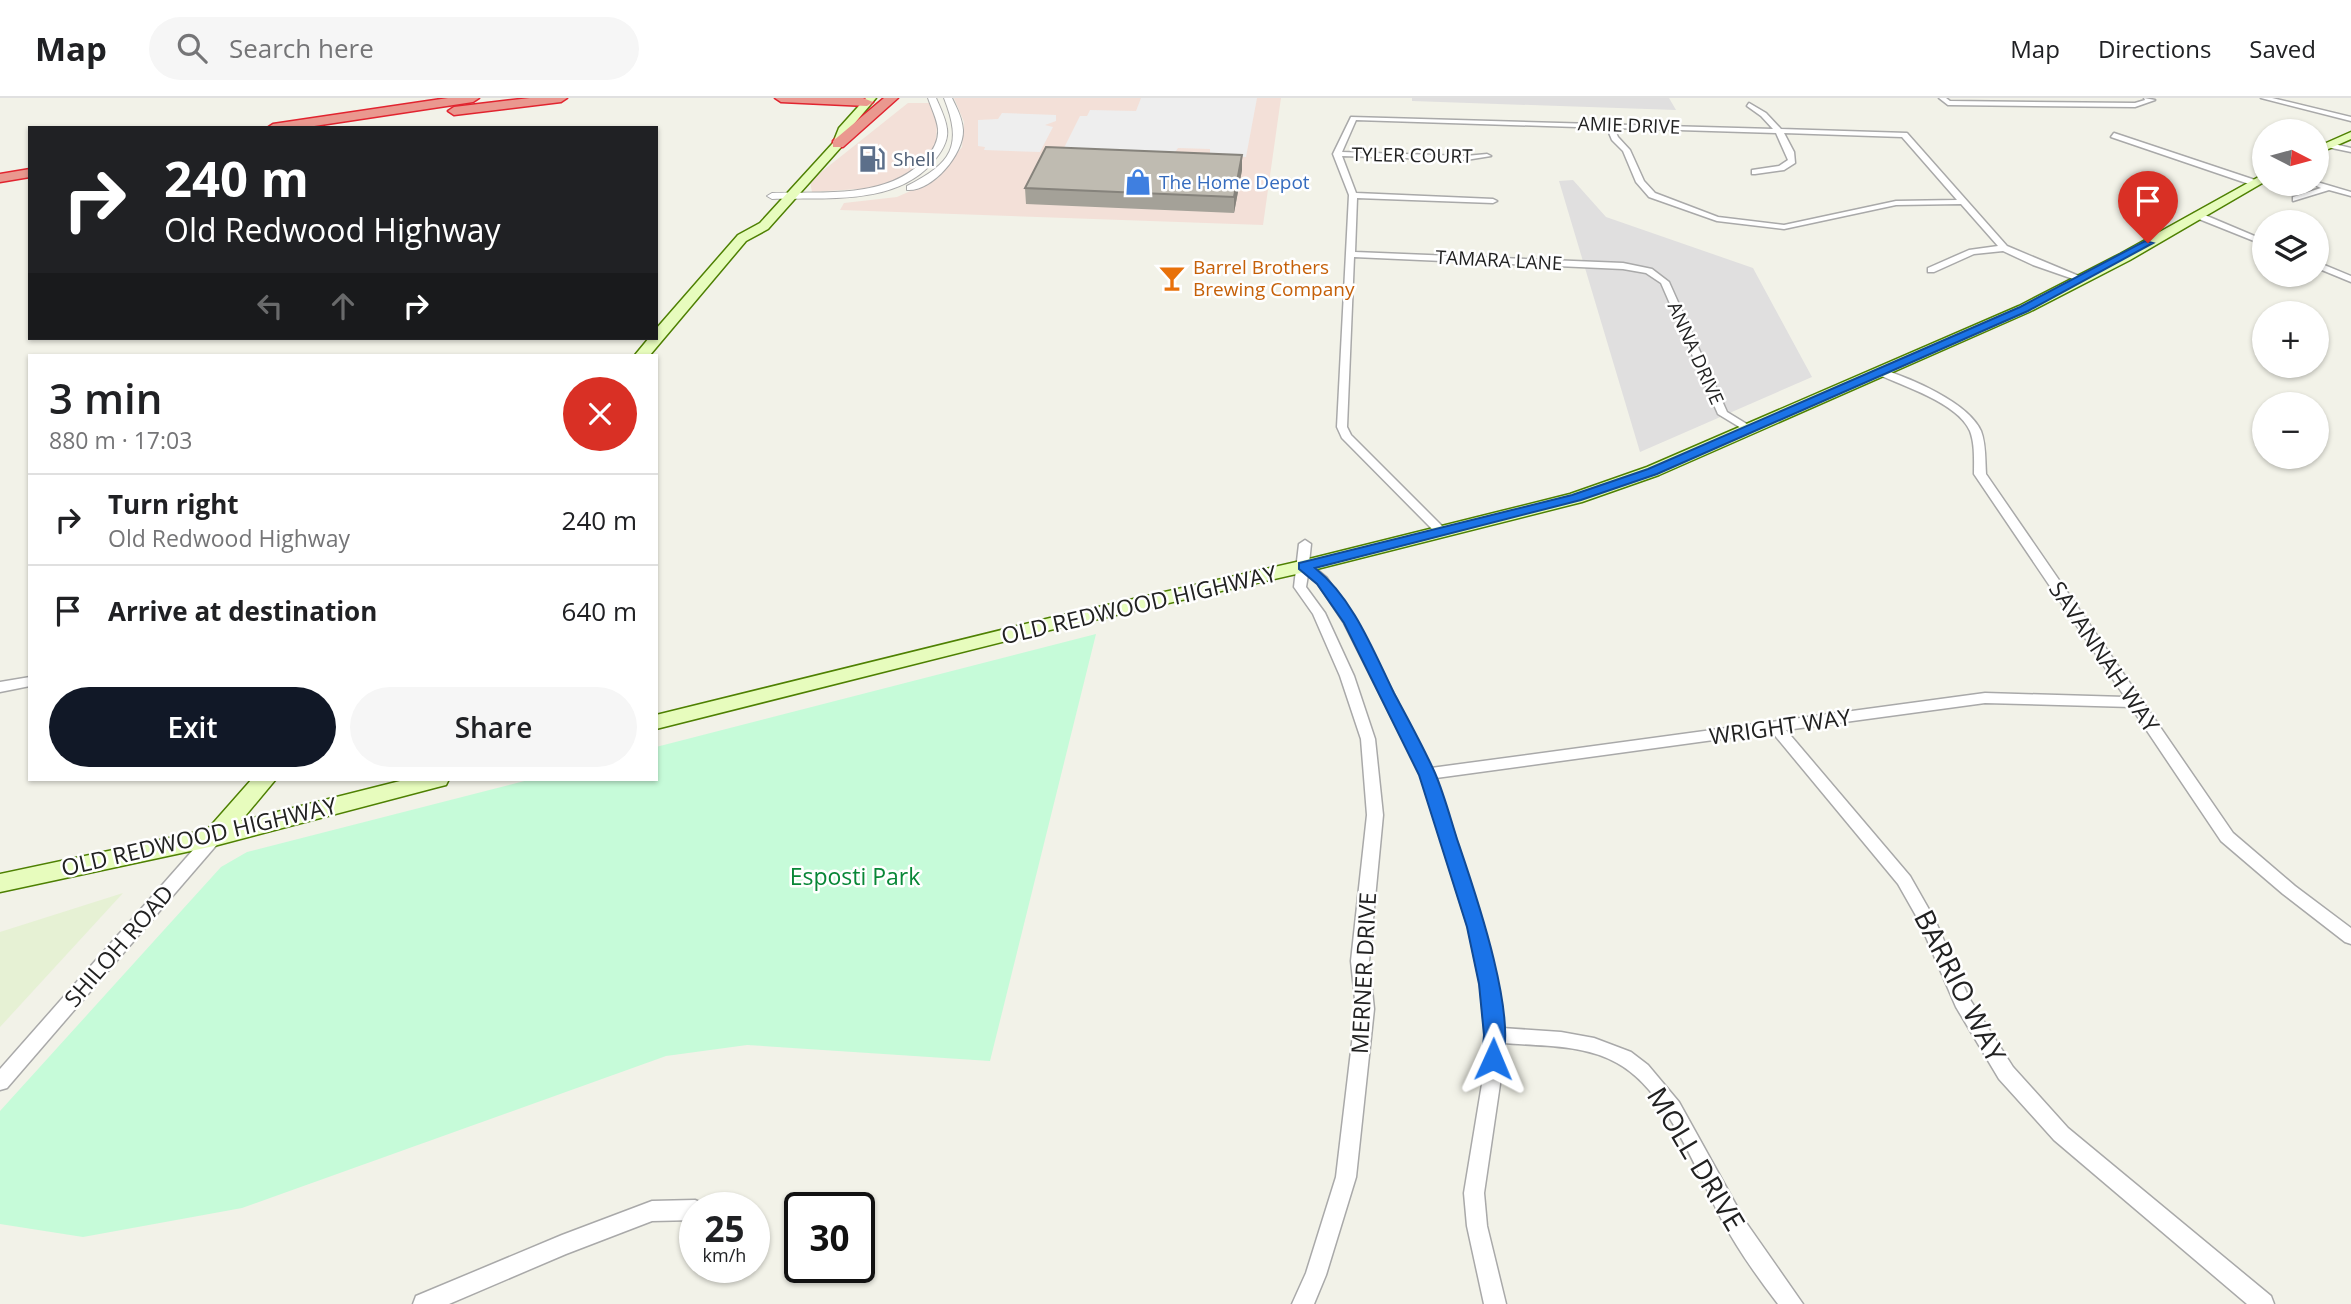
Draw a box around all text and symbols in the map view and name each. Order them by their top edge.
search box [149,17,639,80]
text: Map [35,26,107,71]
icon: search [173,29,211,67]
text: Search here [229,30,374,66]
text: Map [2010,32,2060,65]
text: Directions [2098,32,2211,65]
text: Saved [2249,32,2316,65]
street label: AMIE DRIVE [1577,110,1681,140]
north arrow [2252,119,2329,196]
map controls [2252,119,2329,469]
street label: TYLER COURT [1351,141,1473,169]
fuel station icon: Shell [857,144,887,174]
text: 240 m [164,145,309,211]
place label: Shell [893,146,935,172]
icon: right [49,154,140,245]
shop icon: The Home Depot [1123,167,1153,197]
place label: The Home Depot [1159,169,1310,195]
pin [2118,171,2178,243]
icon: arrive [2129,182,2167,220]
text: Old Redwood Highway [164,208,501,251]
button: layers [2252,210,2329,287]
street label: TAMARA LANE [1435,244,1563,276]
place label: Barrel Brothers Brewing Company [1193,254,1355,302]
bar icon: Barrel Brothers Brewing Company [1157,263,1187,293]
icon: left [251,287,289,325]
icon: ahead [324,287,362,325]
icon: right [397,287,435,325]
street label: ANNA DRIVE [1662,297,1730,409]
button: + [2252,301,2329,378]
text: 3 min [49,369,162,426]
button: close [563,377,637,451]
button: − [2252,392,2329,469]
text: 880 m · 17:03 [49,424,192,456]
text: Turn right [108,486,239,522]
icon: right [49,501,87,539]
text: 240 m [562,502,637,538]
text: Old Redwood Highway [108,522,350,554]
street label: OLD REDWOOD HIGHWAY [998,557,1280,651]
street label: SAVANNAH WAY [2042,574,2167,739]
icon: arrive [49,592,87,630]
text: Arrive at destination [108,593,377,629]
text: 640 m [562,593,637,629]
button: Exit [49,687,336,767]
button: Share [350,687,637,767]
street label: WRIGHT WAY [1707,700,1853,752]
street label: OLD REDWOOD HIGHWAY [58,789,340,883]
park label: Esposti Park [790,860,920,892]
street label: SHILOH ROAD [56,877,180,1013]
street label: MERNER DRIVE [1343,891,1383,1055]
street label: BARRIO WAY [1906,903,2016,1069]
position arrow [1456,1022,1530,1096]
street label: MOLL DRIVE [1639,1080,1755,1237]
speed limit sign: 30 [784,1192,875,1283]
text: 25 [704,1205,745,1252]
text: km/h [703,1243,746,1267]

